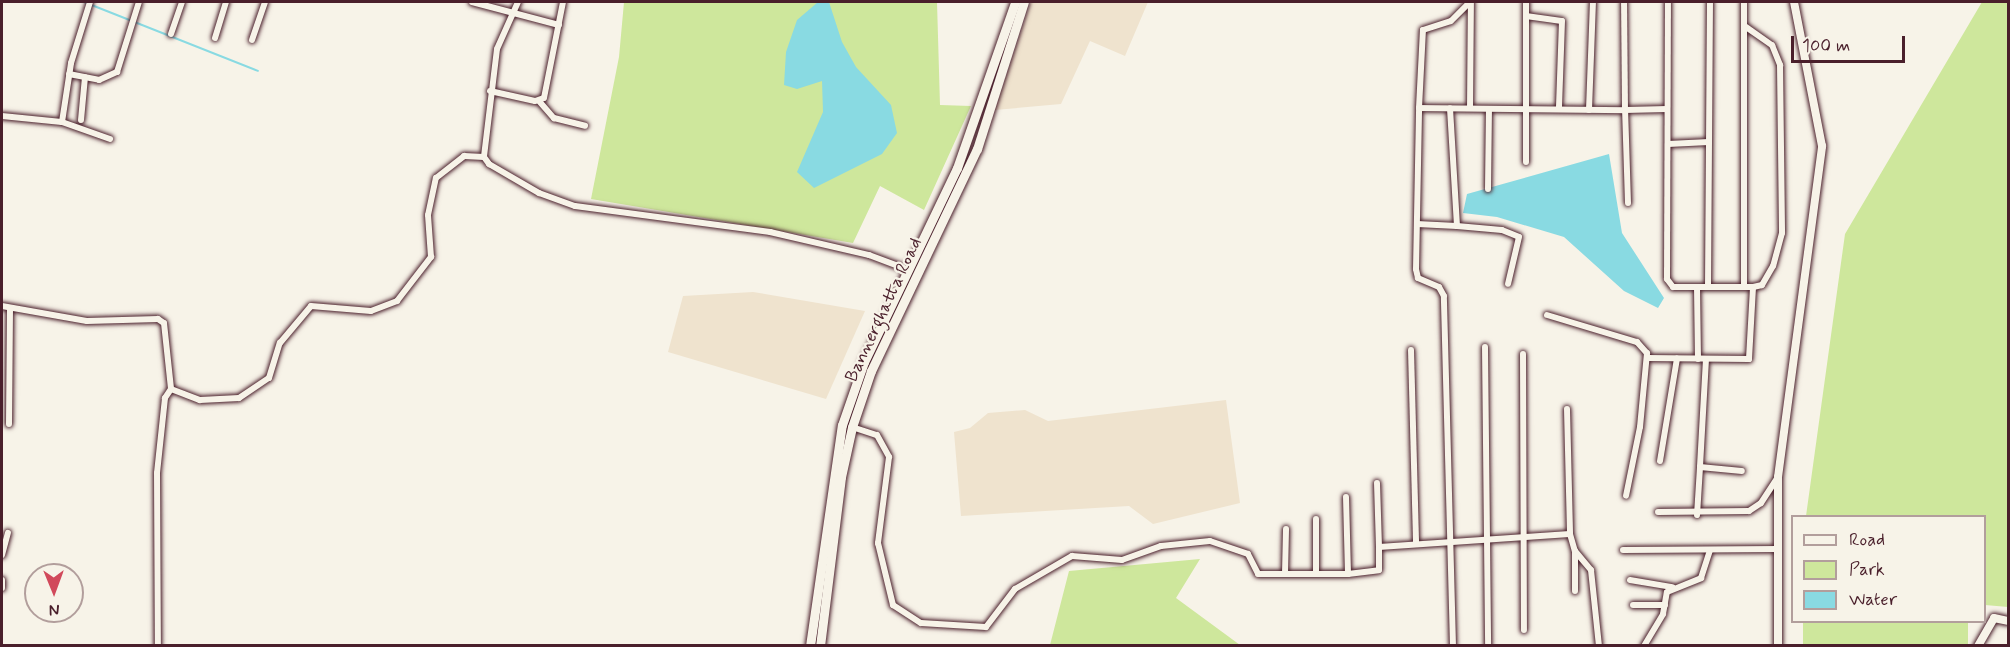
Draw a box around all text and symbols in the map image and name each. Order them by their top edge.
scale bar [1794,24,1908,62]
text: 100 m [1802,34,1850,58]
street label: Bannerghatta Road [841,235,927,385]
legend [1791,515,1986,623]
text: Road [1849,528,1885,552]
text: Park [1849,558,1885,582]
north arrow [24,563,84,623]
text: Water [1849,588,1897,612]
text: N [49,599,60,620]

